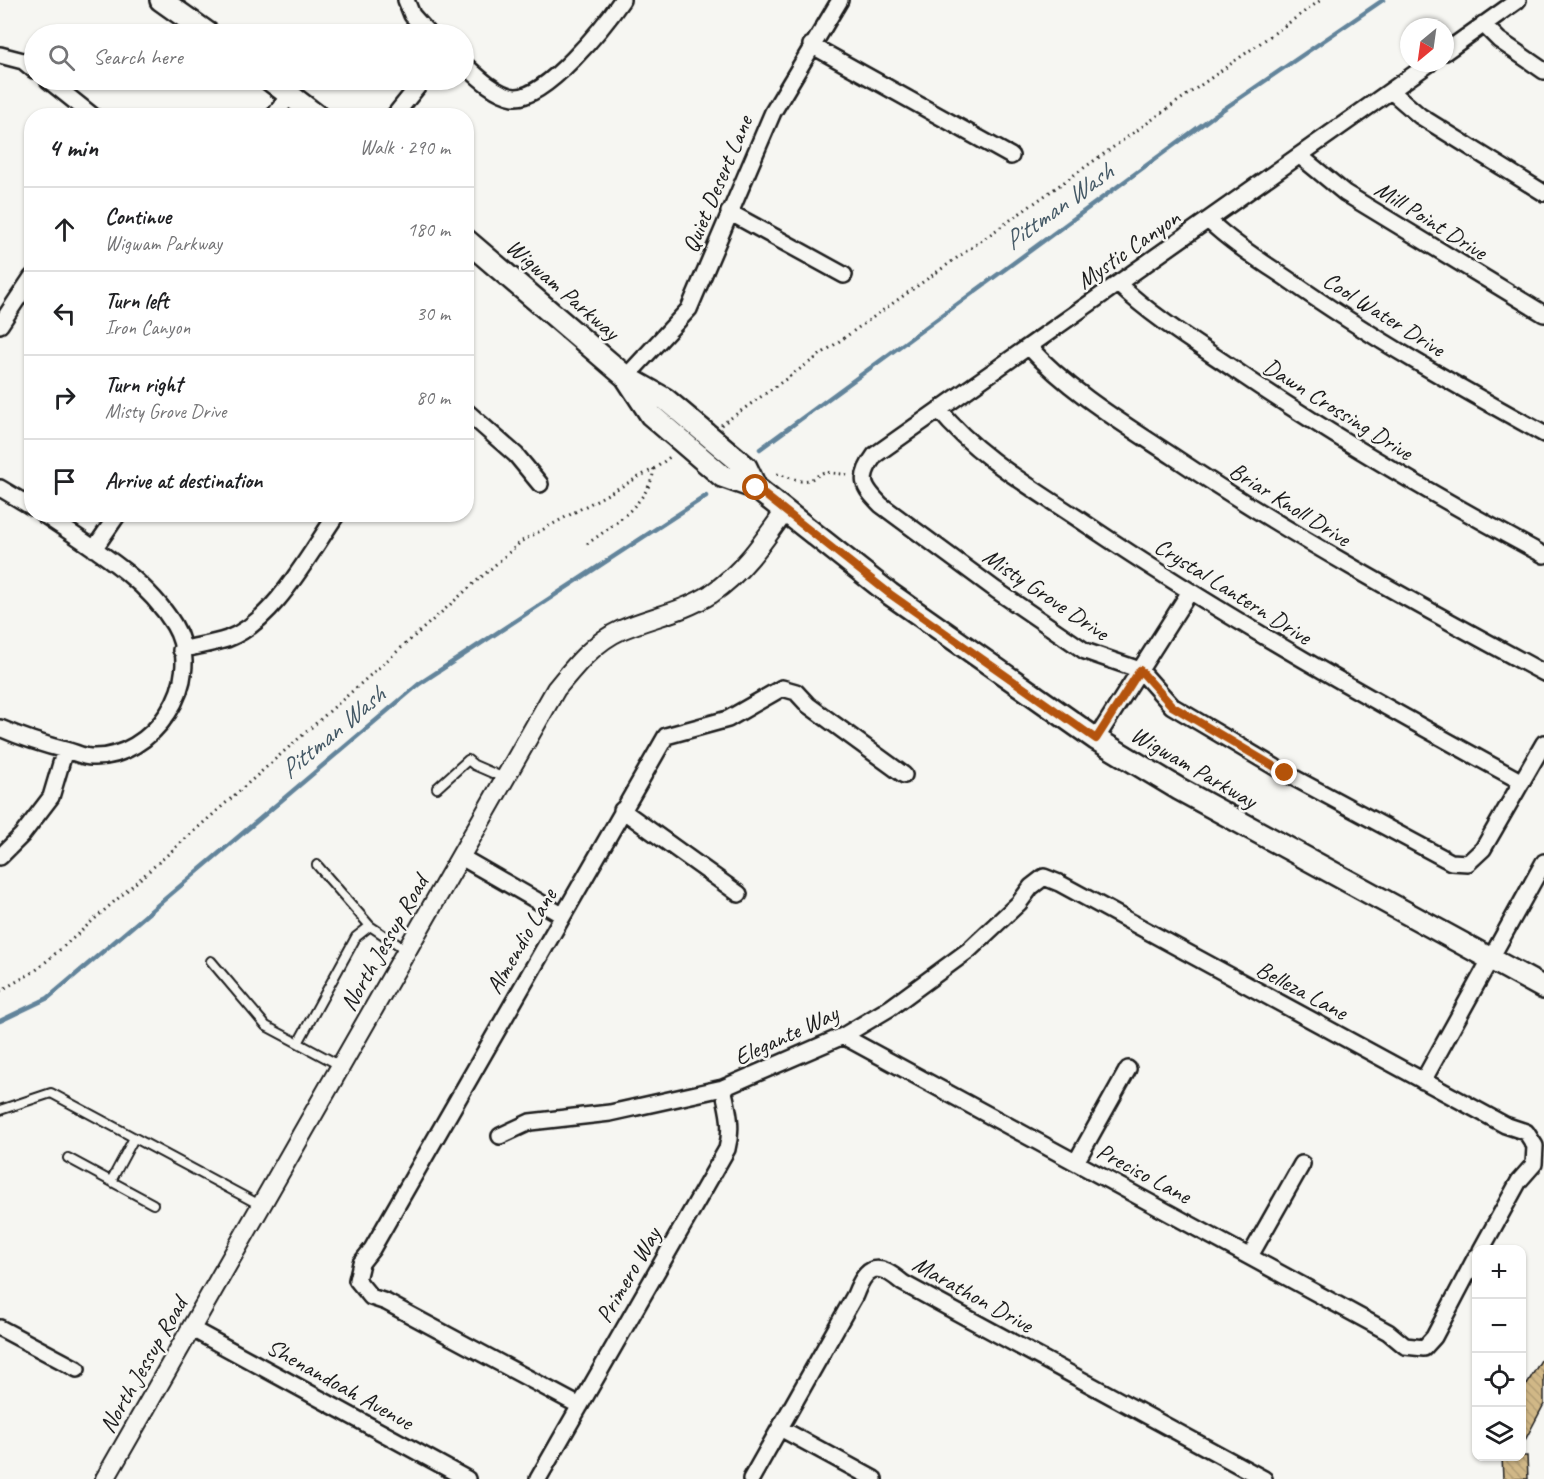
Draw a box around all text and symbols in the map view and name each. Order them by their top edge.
north arrow [1400,18,1454,72]
search box [24,24,474,90]
icon: search [45,41,78,74]
text: Search here [93,43,183,71]
street label: Quiet Desert Lane [675,109,760,257]
text: 4 min [48,131,98,164]
text: Walk · 290 m [360,135,450,160]
water label: Pittman Wash [997,154,1121,257]
street label: Mill Point Drive [1369,174,1495,268]
street label: Mystic Canyon [1070,202,1186,296]
text: Continue [105,203,171,231]
icon: ahead [48,213,81,246]
text: 180 m [407,217,450,242]
text: Wigwam Parkway [105,231,222,256]
street label: Wigwam Parkway [500,232,627,348]
street label: Cool Water Drive [1317,265,1452,364]
text: Turn left [105,287,169,315]
icon: left [48,297,81,330]
text: 30 m [416,301,450,326]
text: Iron Canyon [105,315,190,340]
street label: Dawn Crossing Drive [1258,351,1420,468]
text: Turn right [105,371,182,399]
icon: right [48,381,81,414]
text: 80 m [416,385,450,410]
text: Misty Grove Drive [105,399,226,424]
street label: Briar Knoll Drive [1224,455,1358,554]
icon: arrive [48,465,81,498]
text: Arrive at destination [105,467,262,495]
route start [742,474,768,500]
street label: Crystal Lantern Drive [1149,531,1319,652]
street label: Misty Grove Drive [977,541,1117,648]
water label: Pittman Wash [273,677,393,786]
street label: Wigwam Parkway [1126,719,1264,816]
route end [1271,759,1297,785]
street label: North Jessup Road [333,867,437,1016]
street label: Almendio Lane [479,881,564,999]
street label: Belleza Lane [1251,954,1355,1028]
street label: Elegante Way [729,997,844,1072]
street label: Preciso Lane [1092,1136,1198,1211]
street label: Primero Way [589,1220,668,1328]
map controls [1472,1245,1526,1461]
button: + [1472,1245,1526,1299]
street label: Marathon Drive [908,1249,1040,1340]
street label: North Jessup Road [92,1289,196,1438]
button: − [1472,1299,1526,1353]
street label: Shenandoah Avenue [262,1331,420,1438]
button: locate [1472,1353,1526,1407]
button: layers [1472,1407,1526,1461]

